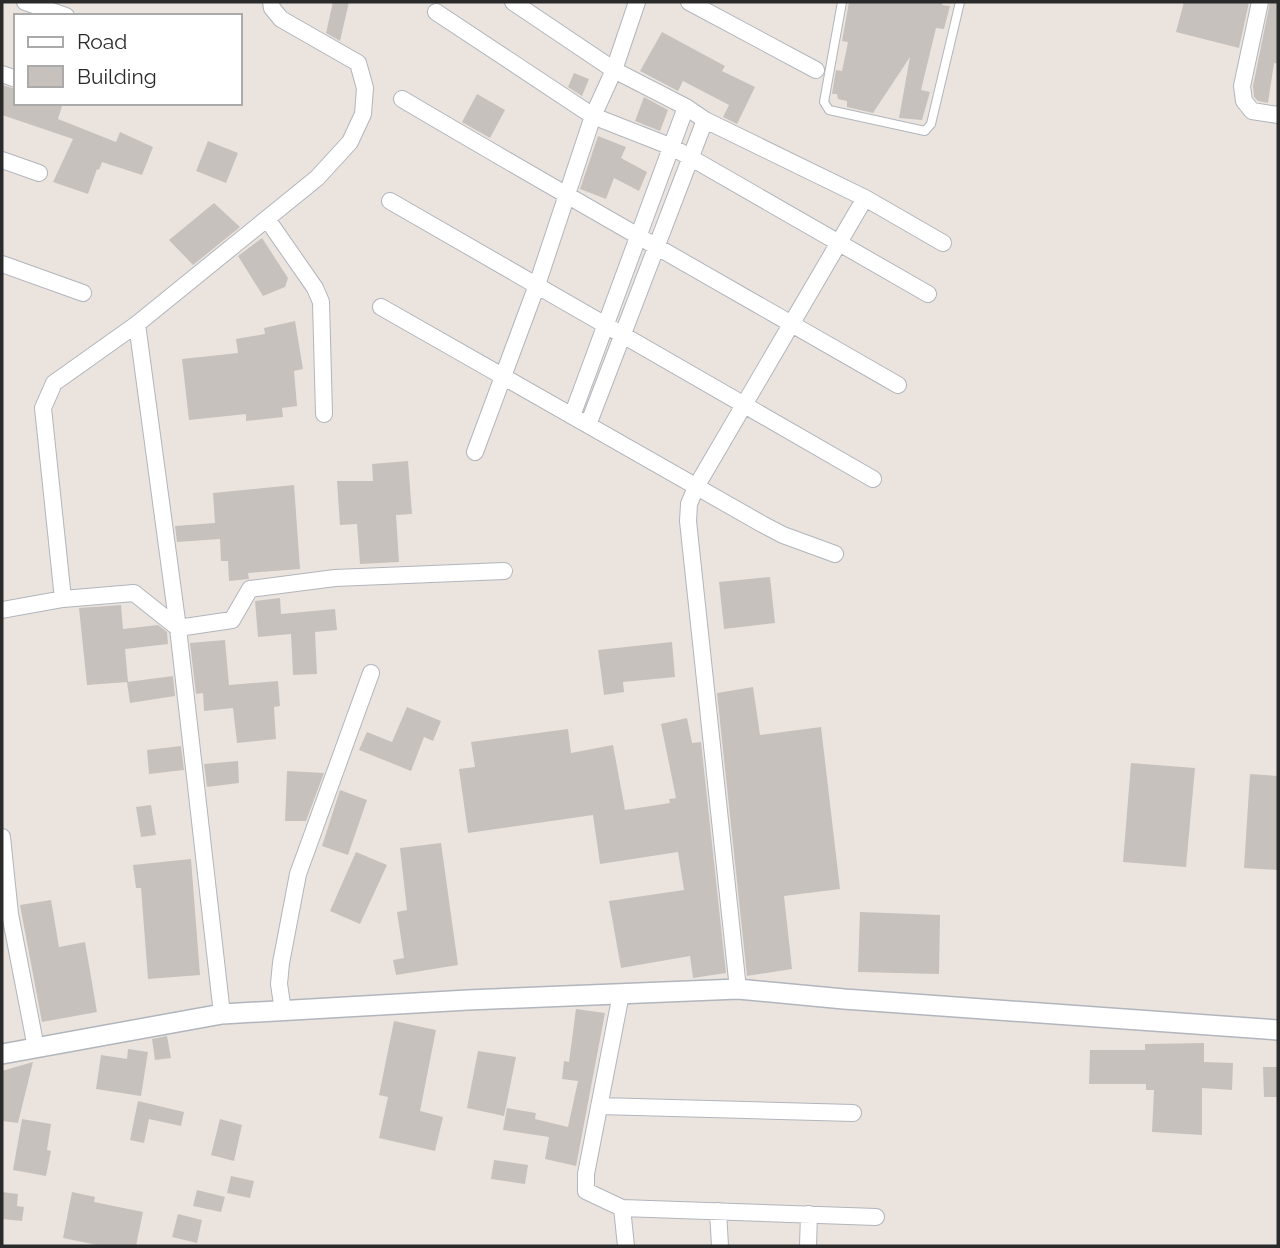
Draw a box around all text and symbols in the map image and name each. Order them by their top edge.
legend [14,14,242,105]
text: Road [77,29,127,54]
text: Building [77,64,157,89]

